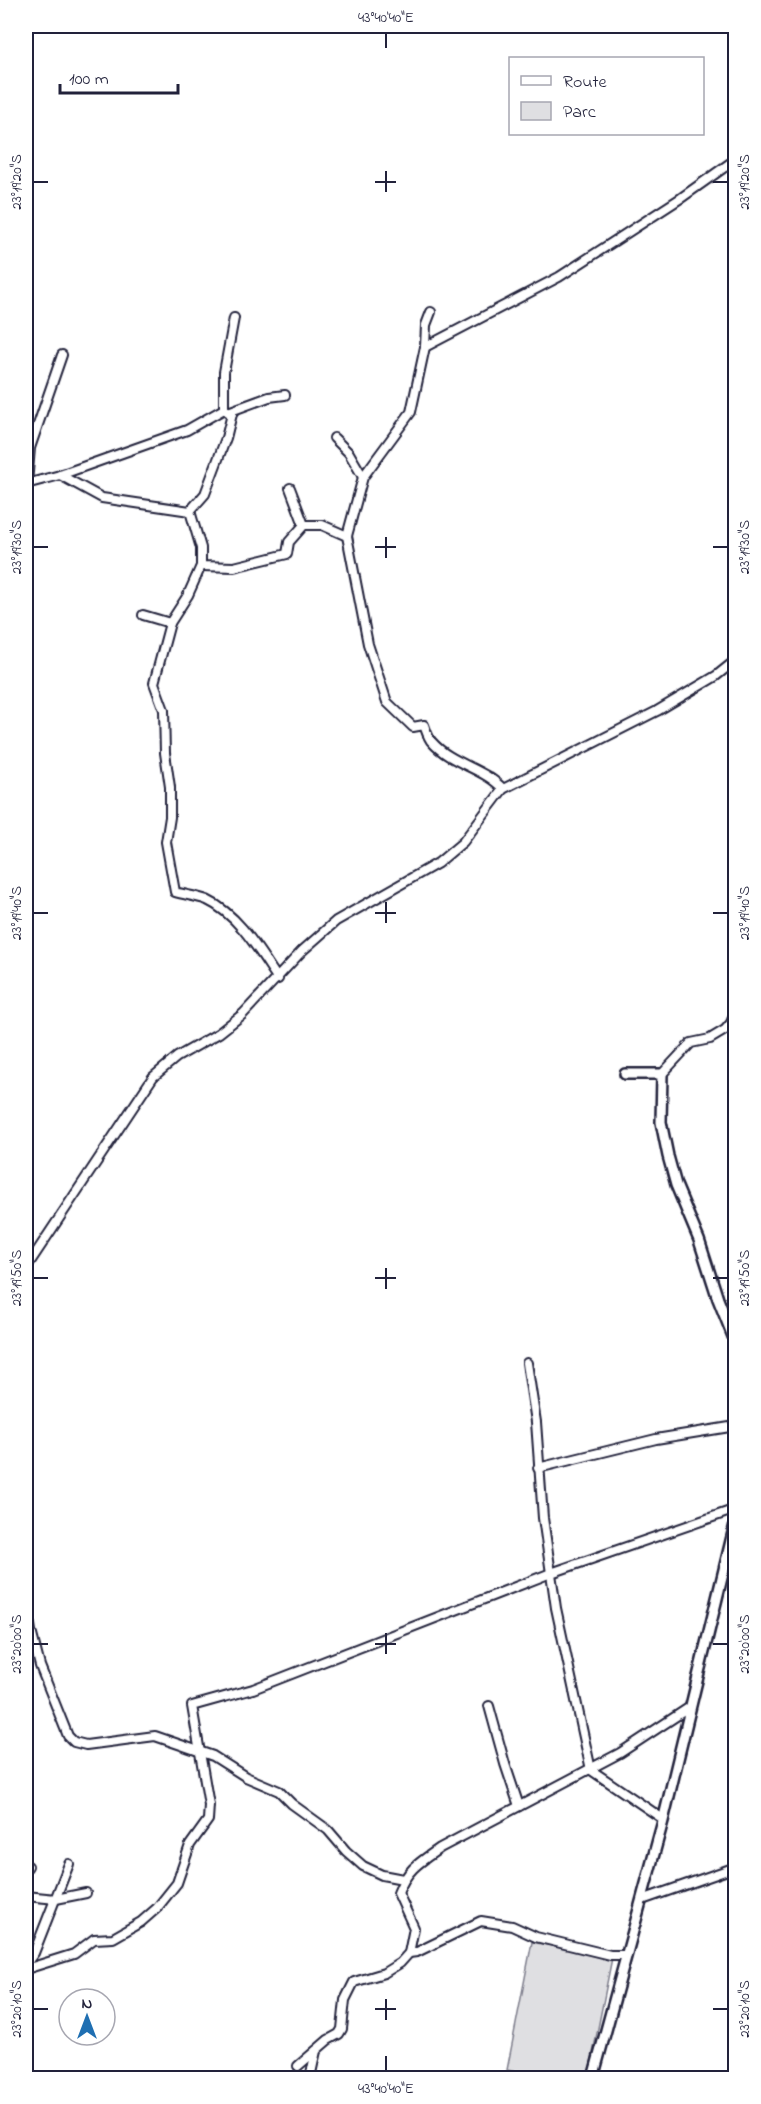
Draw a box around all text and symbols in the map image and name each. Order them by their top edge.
text: 43°40'40"E [358,7,414,29]
scale bar [60,57,178,95]
legend [509,57,704,135]
text: 100 m [69,67,109,93]
text: Route [563,70,608,96]
text: Parc [563,100,596,126]
text: 23°19'20"S [6,154,28,210]
text: 23°19'20"S [734,154,756,210]
text: 23°19'30"S [6,519,28,574]
text: 23°19'30"S [734,519,756,574]
text: 23°19'40"S [6,885,28,940]
text: 23°19'40"S [734,885,756,940]
text: 23°19'50"S [6,1249,28,1306]
text: 23°19'50"S [734,1249,756,1306]
text: 23°20'00"S [6,1614,28,1674]
text: 23°20'00"S [734,1614,756,1674]
text: 23°20'10"S [6,1980,28,2038]
text: 23°20'10"S [734,1980,756,2038]
north arrow [57,1987,117,2047]
text: N [82,1992,93,2016]
text: 43°40'40"E [358,2078,414,2100]

